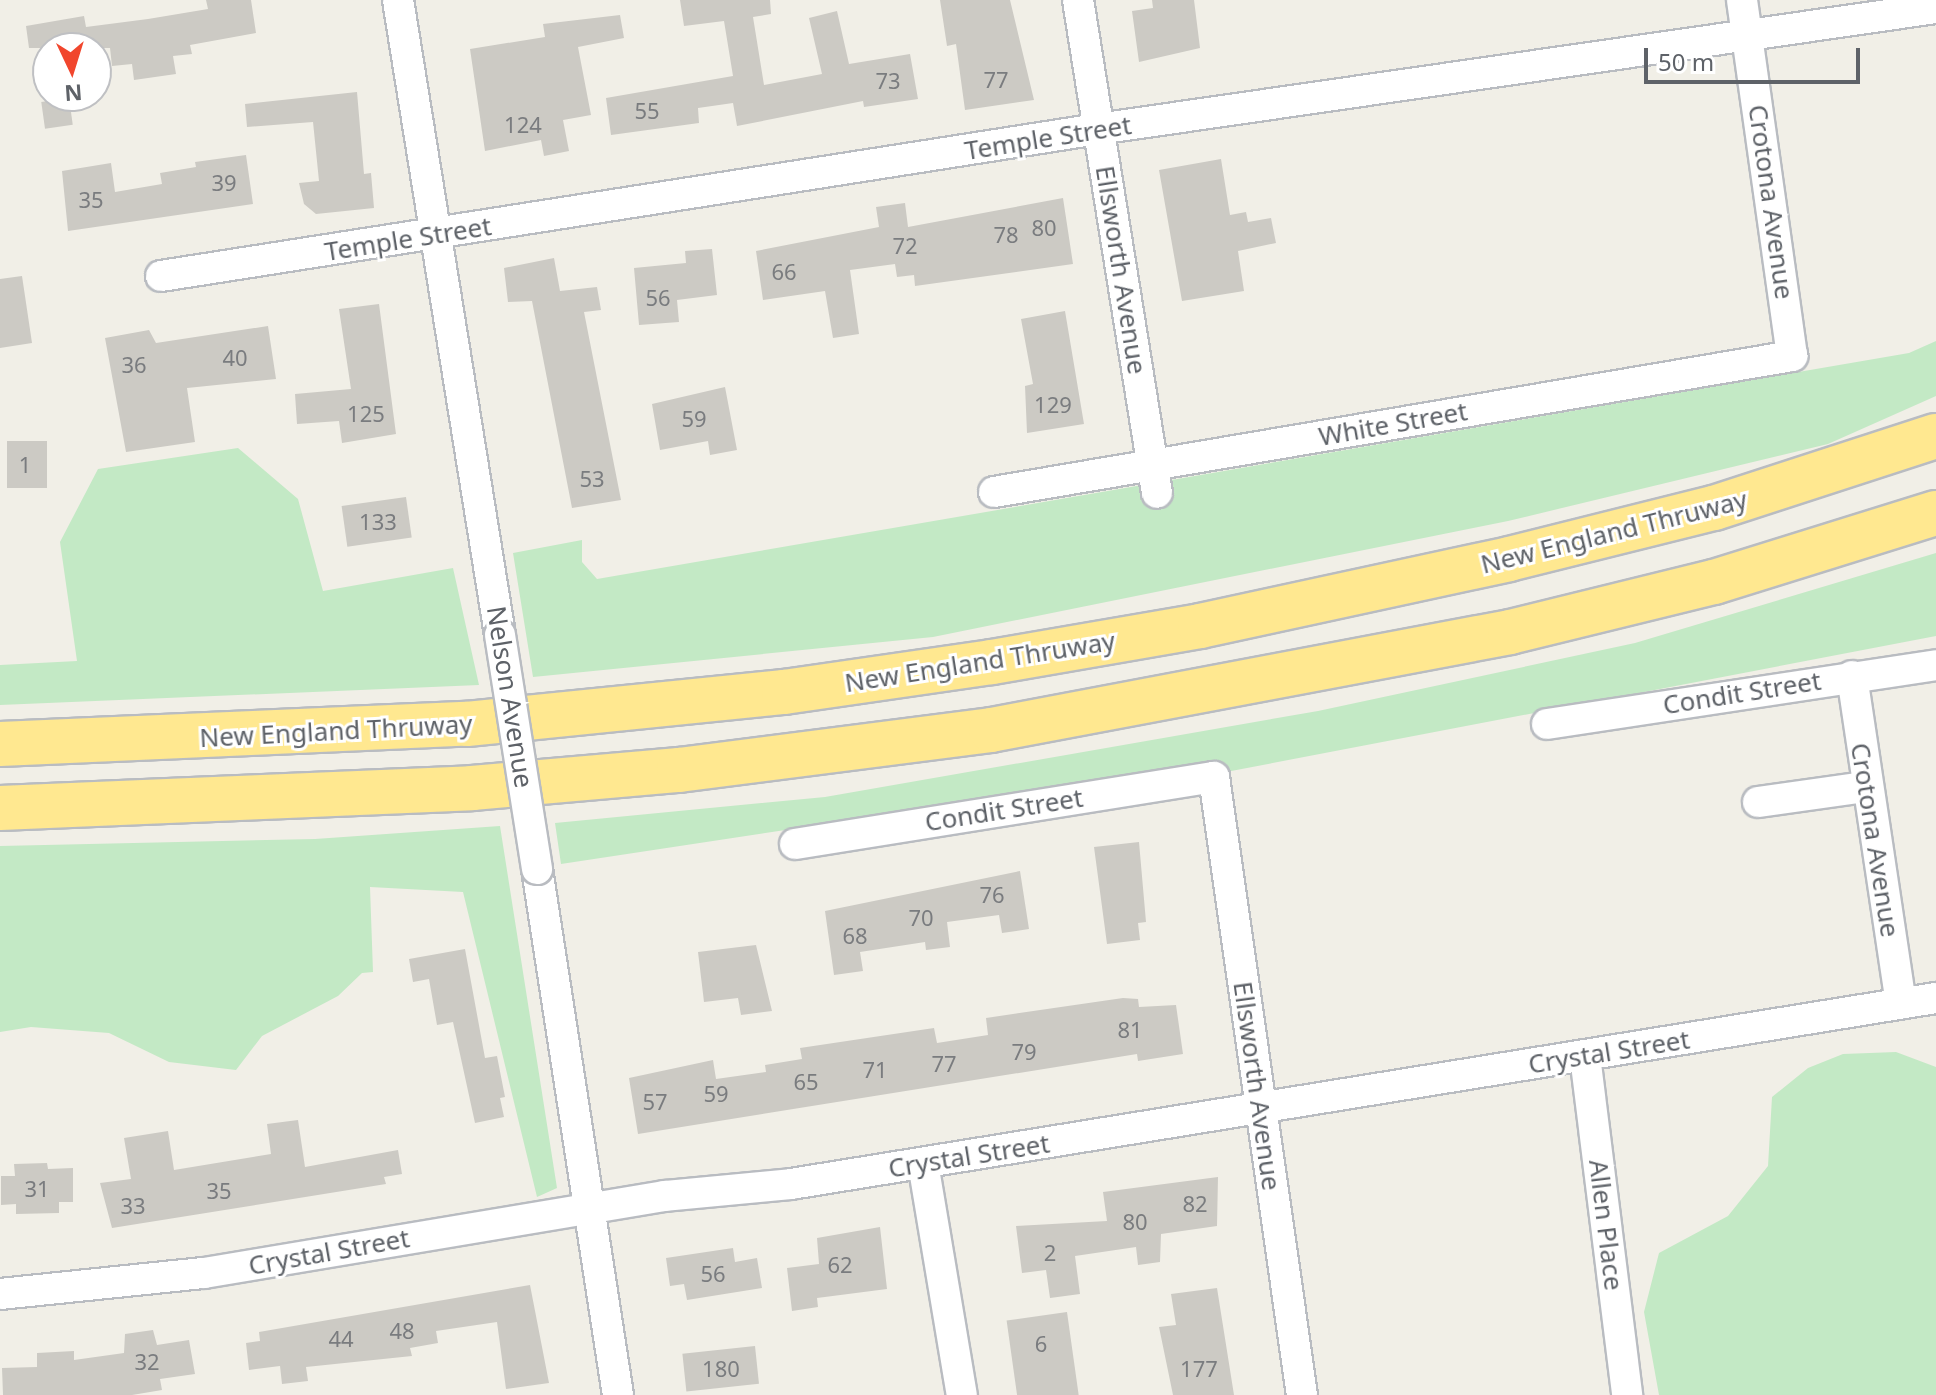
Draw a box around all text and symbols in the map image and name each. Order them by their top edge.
north arrow [32,32,112,112]
scale bar [1648,32,1864,82]
text: 50 m [1658,45,1714,78]
house number: 77 [983,67,1009,93]
house number: 73 [875,68,901,94]
text: N [64,78,84,110]
house number: 55 [634,98,660,124]
street label: Crotona Avenue [1742,103,1800,301]
street label: Temple Street [962,109,1134,167]
house number: 124 [504,112,542,138]
street label: Ellsworth Avenue [1089,163,1153,377]
house number: 39 [211,170,237,196]
house number: 35 [78,187,104,213]
street label: Temple Street [322,210,494,268]
house number: 80 [1031,215,1057,241]
house number: 78 [993,222,1019,248]
house number: 72 [892,233,918,259]
house number: 66 [771,259,797,285]
house number: 56 [645,285,671,311]
house number: 40 [222,345,248,371]
house number: 36 [121,352,147,378]
house number: 129 [1034,392,1072,418]
street label: White Street [1316,396,1470,452]
house number: 125 [347,401,385,427]
house number: 59 [681,406,707,432]
house number: 1 [19,452,31,478]
house number: 53 [579,466,605,492]
street label: New England Thruway [1478,484,1750,580]
house number: 133 [359,509,397,535]
street label: Nelson Avenue [480,604,540,790]
street label: New England Thruway [843,625,1117,699]
street label: Condit Street [1661,665,1823,721]
street label: New England Thruway [199,708,473,754]
street label: Crotona Avenue [1844,741,1906,939]
street label: Condit Street [923,782,1085,838]
house number: 76 [979,882,1005,908]
house number: 70 [908,905,934,931]
house number: 68 [842,923,868,949]
street label: Ellsworth Avenue [1227,979,1287,1193]
house number: 81 [1117,1017,1143,1043]
street label: Crystal Street [1526,1024,1692,1080]
house number: 79 [1011,1039,1037,1065]
house number: 77 [931,1051,957,1077]
house number: 71 [862,1057,888,1083]
house number: 65 [793,1069,819,1095]
house number: 59 [703,1081,729,1107]
house number: 57 [642,1089,668,1115]
street label: Crystal Street [886,1128,1052,1184]
street label: Allen Place [1582,1158,1630,1292]
house number: 31 [24,1176,50,1202]
house number: 35 [206,1178,232,1204]
house number: 82 [1182,1191,1208,1217]
house number: 33 [120,1193,146,1219]
house number: 80 [1122,1209,1148,1235]
street label: Crystal Street [246,1222,412,1282]
house number: 2 [1044,1240,1056,1266]
house number: 62 [827,1252,853,1278]
house number: 56 [700,1261,726,1287]
house number: 48 [389,1318,415,1344]
house number: 44 [328,1326,354,1352]
house number: 6 [1035,1331,1047,1357]
house number: 32 [134,1349,160,1375]
house number: 180 [702,1356,740,1382]
house number: 177 [1180,1356,1218,1382]

